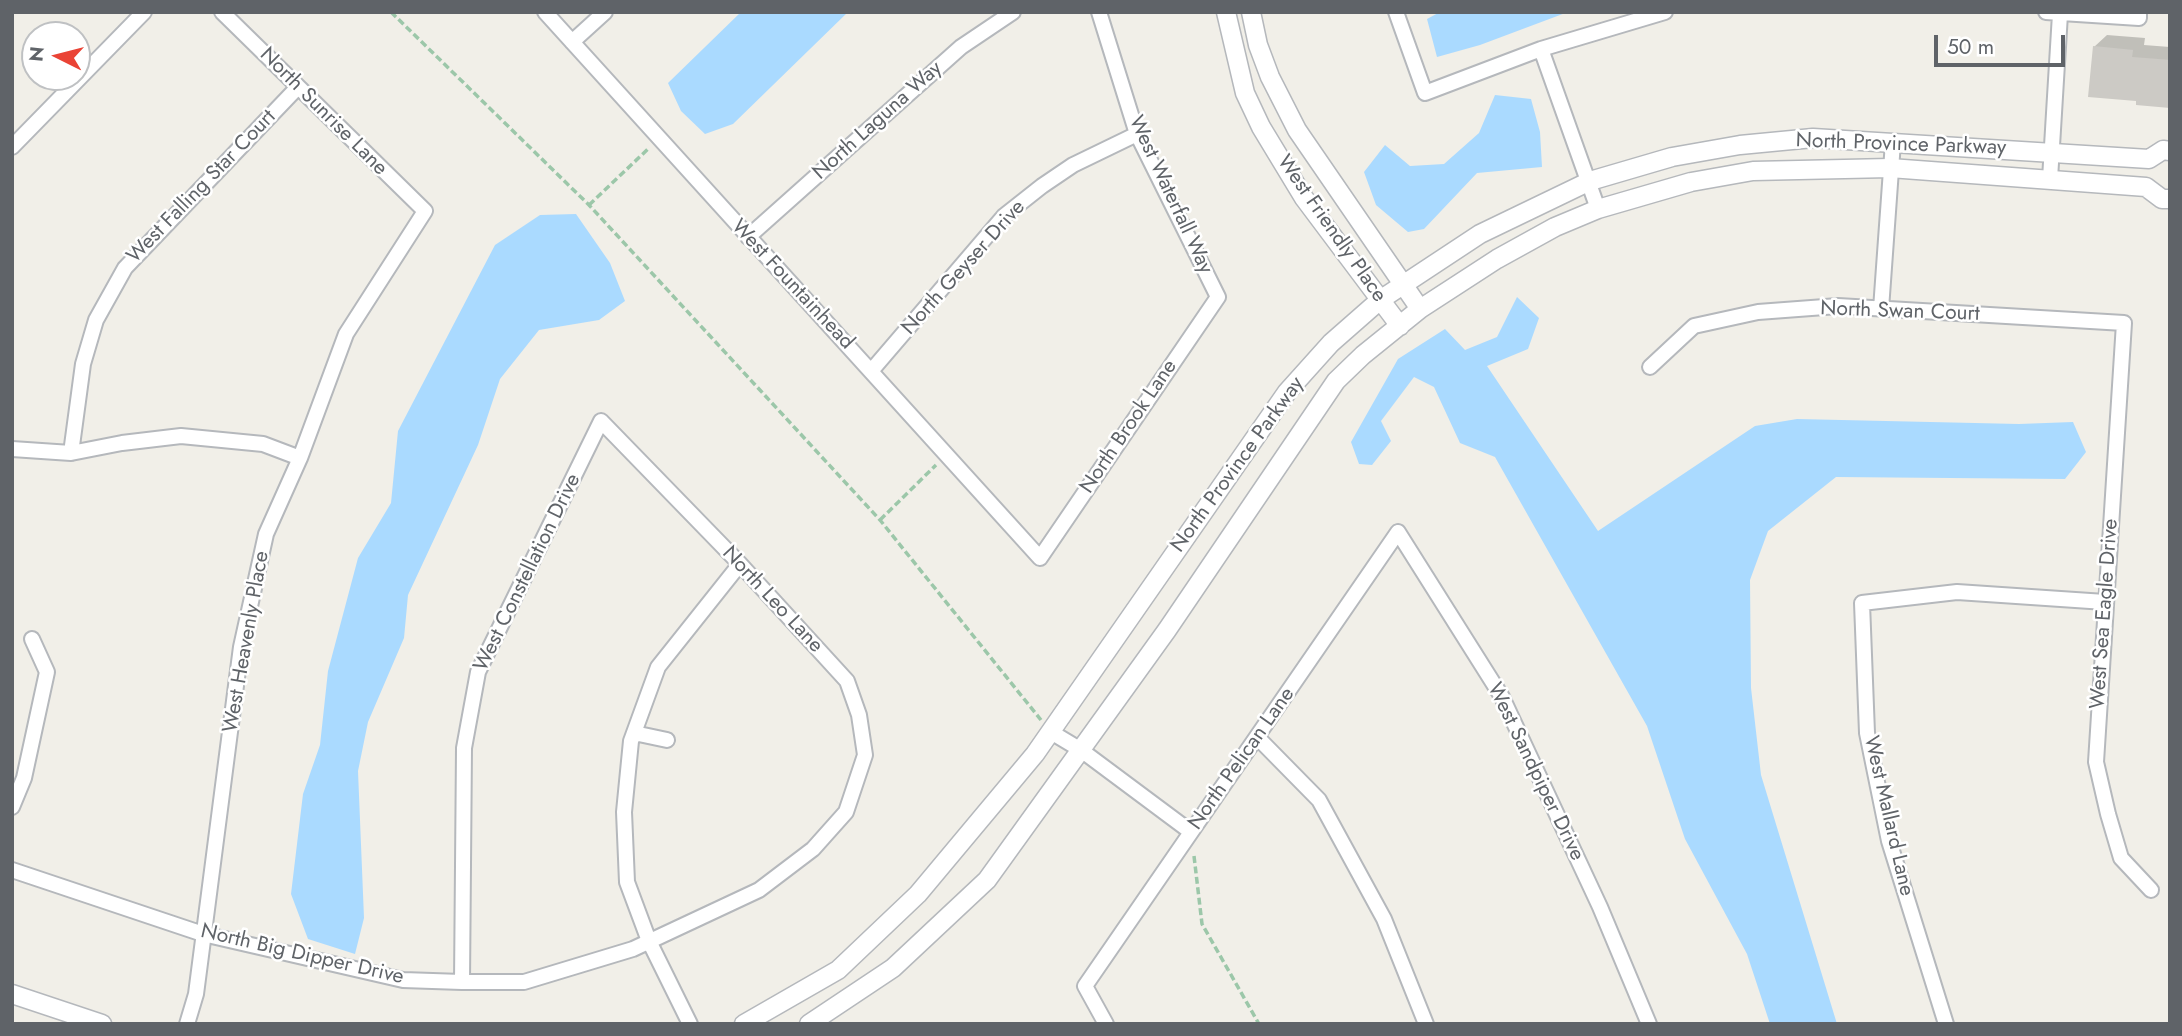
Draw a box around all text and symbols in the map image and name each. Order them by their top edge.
north arrow [21,21,91,91]
scale bar [1937,21,2068,65]
text: 50 m [1947,32,1994,62]
street label: North Sunrise Lane [254,43,392,181]
text: N [22,45,51,63]
street label: North Laguna Way [808,56,948,186]
street label: West Falling Star Court [122,105,282,269]
street label: West Waterfall Way [1122,112,1218,278]
street label: North Province Parkway [1795,129,2007,161]
street label: West Friendly Place [1271,151,1391,307]
street label: North Geyser Drive [897,195,1031,341]
street label: West Fountainhead [725,215,859,355]
street label: North Swan Court [1820,297,1980,327]
street label: North Brook Lane [1075,355,1183,499]
street label: North Province Parkway [1166,372,1310,558]
street label: West Constellation Drive [469,470,587,676]
street label: West Sea Eagle Drive [2086,518,2124,710]
street label: North Leo Lane [716,541,828,659]
street label: West Heavenly Place [219,549,275,735]
street label: West Sandpiper Drive [1481,679,1589,865]
street label: North Pelican Lane [1183,683,1301,835]
street label: West Mallard Lane [1857,734,1919,898]
street label: North Big Dipper Drive [198,919,406,991]

